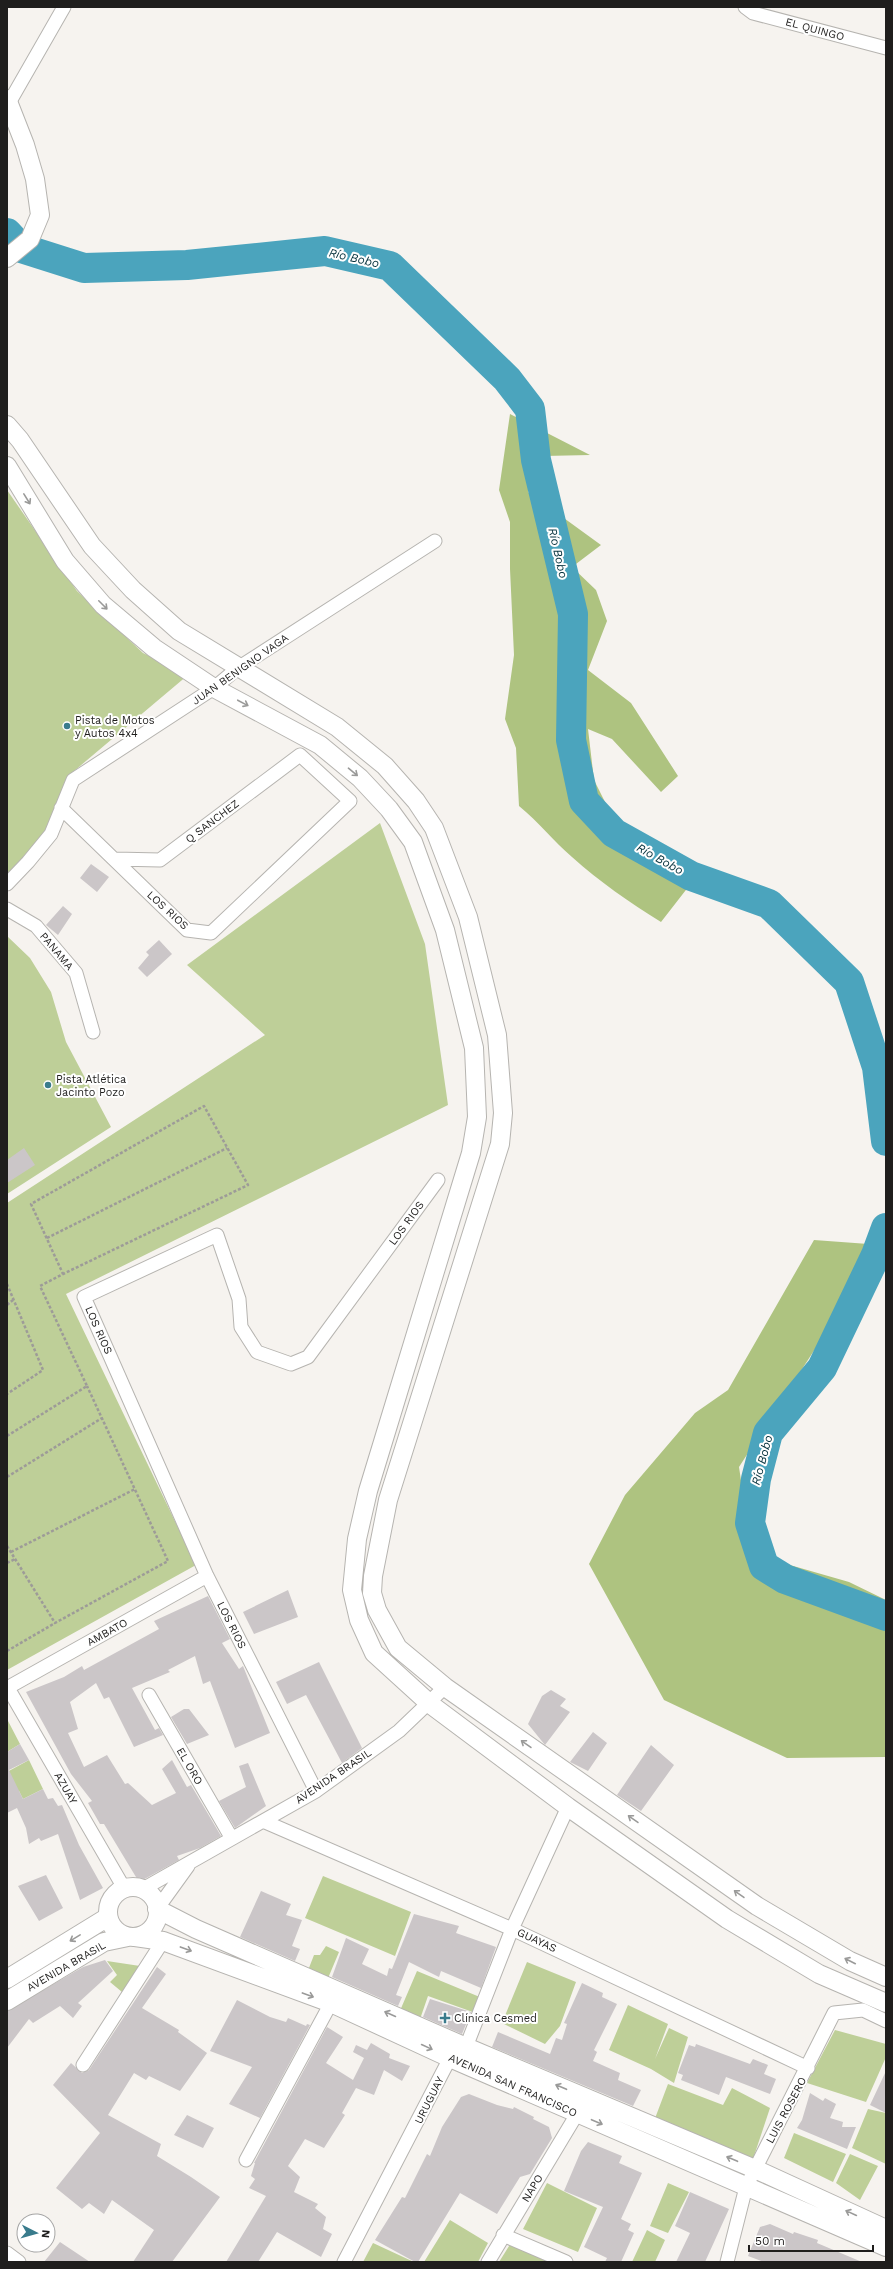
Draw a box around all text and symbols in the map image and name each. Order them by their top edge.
street label: EL QUINGO [784,15,846,44]
water label: Río Bobo [327,245,381,271]
one-way arrow [23,494,32,505]
water label: Río Bobo [545,526,571,580]
one-way arrow [98,600,108,610]
street label: JUAN BENIGNO VAGA [190,631,291,708]
one-way arrow [237,700,249,708]
place label: Pista de Motos y Autos 4x4 [75,714,155,740]
marker: Pista de Motos y Autos 4x4 [62,721,72,731]
one-way arrow [347,768,358,777]
street label: Q SANCHEZ [183,797,242,846]
water label: Río Bobo [634,840,686,878]
street label: LOS RIOS [144,888,191,932]
street label: PANAMA [37,930,76,973]
place label: Pista Atlética Jacinto Pozo [56,1073,126,1099]
marker: Pista Atlética Jacinto Pozo [43,1080,53,1090]
street label: LOS RIOS [386,1199,427,1248]
street label: LOS RIOS [82,1304,115,1356]
water label: Río Bobo [749,1433,775,1487]
street label: LOS RIOS [214,1599,249,1651]
street label: AMBATO [85,1616,130,1649]
one-way arrow [521,1740,532,1748]
street label: EL ORO [174,1745,205,1787]
street label: AVENIDA BRASIL [293,1746,374,1807]
street label: AZUAY [51,1770,80,1807]
one-way arrow [628,1815,639,1823]
one-way arrow [734,1889,745,1898]
street label: GUAYAS [515,1926,558,1955]
one-way arrow [69,1934,81,1942]
street label: AVENIDA BRASIL [25,1938,108,1994]
one-way arrow [180,1946,192,1954]
one-way arrow [845,1957,857,1964]
one-way arrow [302,1991,314,1999]
one-way arrow [384,2010,396,2017]
marker: Clínica Cesmed [439,2012,451,2024]
place label: Clínica Cesmed [454,2012,537,2025]
one-way arrow [421,2044,433,2051]
street label: AVENIDA SAN FRANCISCO [446,2051,579,2120]
street label: URUGUAY [412,2074,447,2126]
street label: LUIS ROSERO [764,2075,809,2146]
one-way arrow [555,2083,567,2090]
one-way arrow [591,2119,603,2127]
one-way arrow [726,2155,738,2163]
street label: NAPO [519,2172,546,2205]
one-way arrow [845,2209,857,2216]
north arrow [16,2213,56,2253]
scale bar [749,2227,873,2253]
text: N [39,2229,52,2239]
text: 50 m [755,2234,785,2248]

